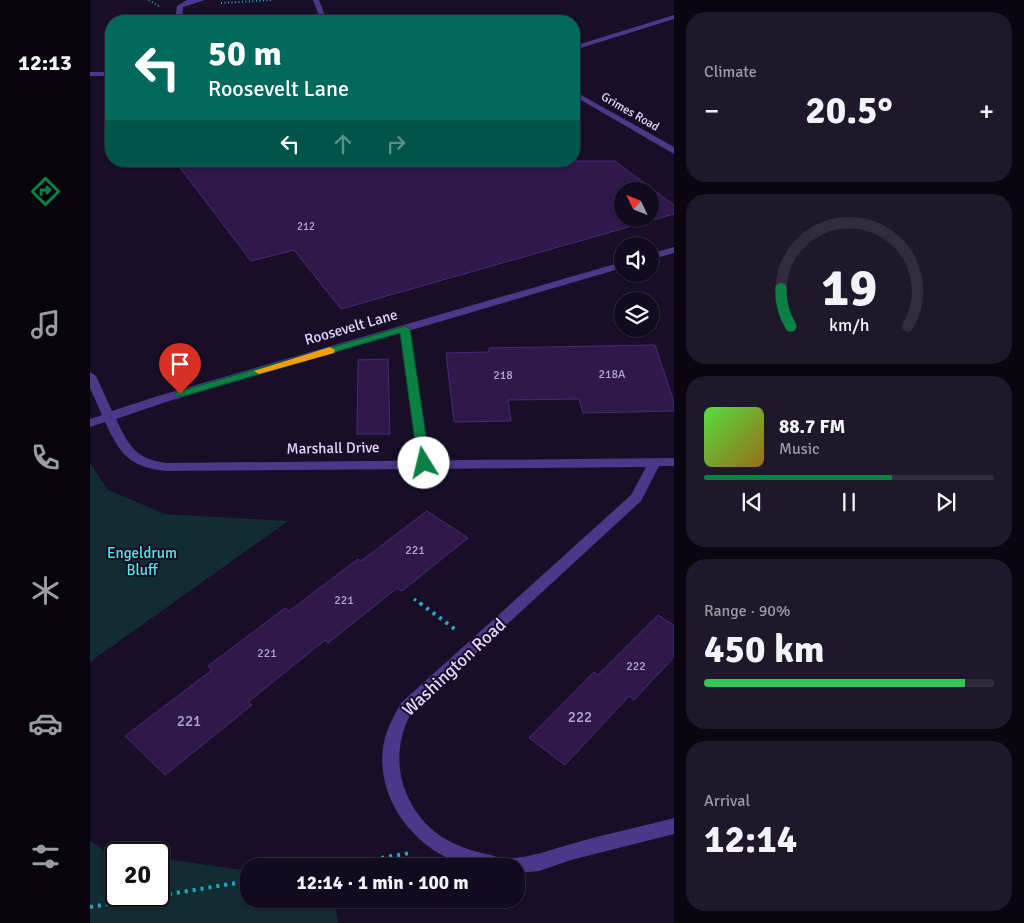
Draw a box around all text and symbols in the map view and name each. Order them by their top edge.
text: 50 m [208,32,282,75]
icon: left [125,35,190,100]
text: 12:13 [18,49,72,76]
text: Climate [704,62,757,82]
text: Roosevelt Lane [208,75,349,102]
text: 20.5° [805,87,893,134]
street label: Grimes Road [598,89,662,135]
text: − [704,94,719,128]
text: + [979,94,994,128]
icon: left [276,130,304,158]
icon: ahead [329,130,357,158]
icon: right [382,130,410,158]
icon: directions [28,174,63,209]
north arrow [614,182,659,228]
map controls [614,182,659,337]
house number: 212 [297,220,315,233]
button: sound [614,237,659,282]
text: 19 [821,256,877,320]
button: layers [614,292,659,337]
street label: Roosevelt Lane [302,305,400,349]
icon: music [28,307,63,342]
text: km/h [829,314,869,336]
pin [159,343,201,394]
icon: arrive [166,350,194,378]
house number: 218A [599,367,626,382]
house number: 218 [493,368,513,383]
text: 88.7 FM [779,415,845,439]
position arrow [397,436,449,488]
street label: Marshall Drive [286,438,380,458]
text: Music [779,439,820,459]
icon: phone [28,440,63,475]
icon: previous [738,488,766,516]
icon: pause [835,488,863,516]
icon: next [932,488,960,516]
house number: 221 [405,543,425,558]
park label: Engeldrum Bluff [107,544,177,579]
icon: climate [28,573,63,608]
house number: 221 [334,593,354,608]
text: Range · 90% [704,601,790,621]
street label: Washington Road [398,613,510,721]
text: 450 km [704,626,825,673]
house number: 221 [257,646,277,661]
house number: 222 [626,659,646,674]
icon: car [28,706,63,741]
house number: 222 [568,708,592,726]
house number: 221 [177,712,201,730]
text: Arrival [704,791,750,811]
text: 12:14 [704,816,797,863]
icon: filters [28,839,63,874]
speed limit sign: 20 [105,842,170,907]
text: 12:14 · 1 min · 100 m [296,871,469,895]

